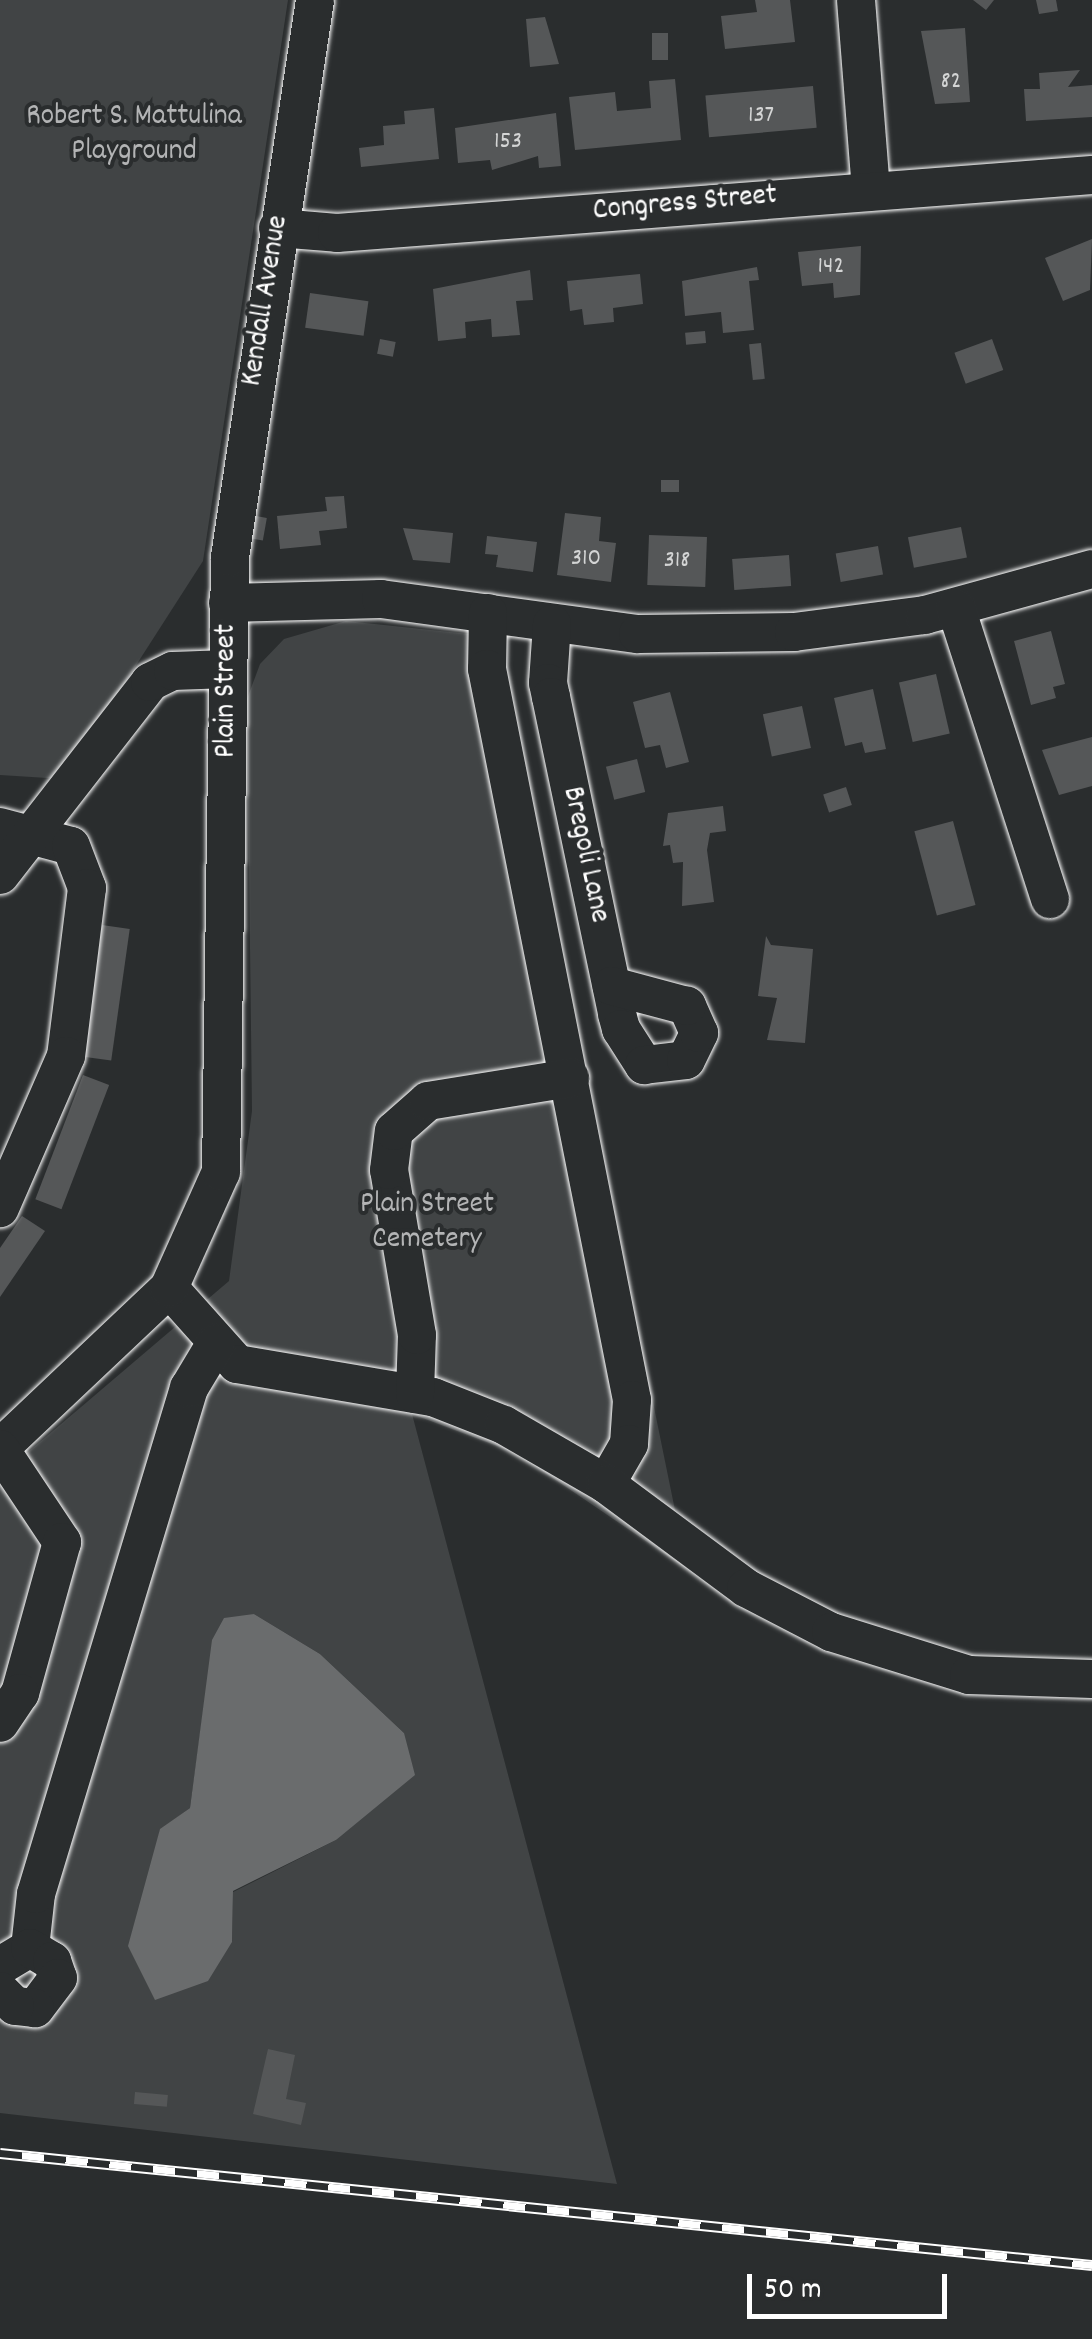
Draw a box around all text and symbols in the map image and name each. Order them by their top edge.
house number: 82 [941,67,961,97]
park label: Robert S. Mattulina Playground [26,100,242,170]
house number: 137 [748,101,774,131]
house number: 153 [494,127,522,157]
street label: Congress Street [592,179,778,231]
street label: Kendall Avenue [236,213,298,389]
house number: 142 [818,252,844,282]
house number: 310 [571,544,601,574]
house number: 318 [664,546,690,576]
street label: Plain Street [210,624,246,758]
street label: Bregoli Lane [552,784,616,926]
park label: Plain Street Cemetery [360,1188,494,1258]
scale bar [752,2254,952,2316]
text: 50 m [764,2270,822,2313]

